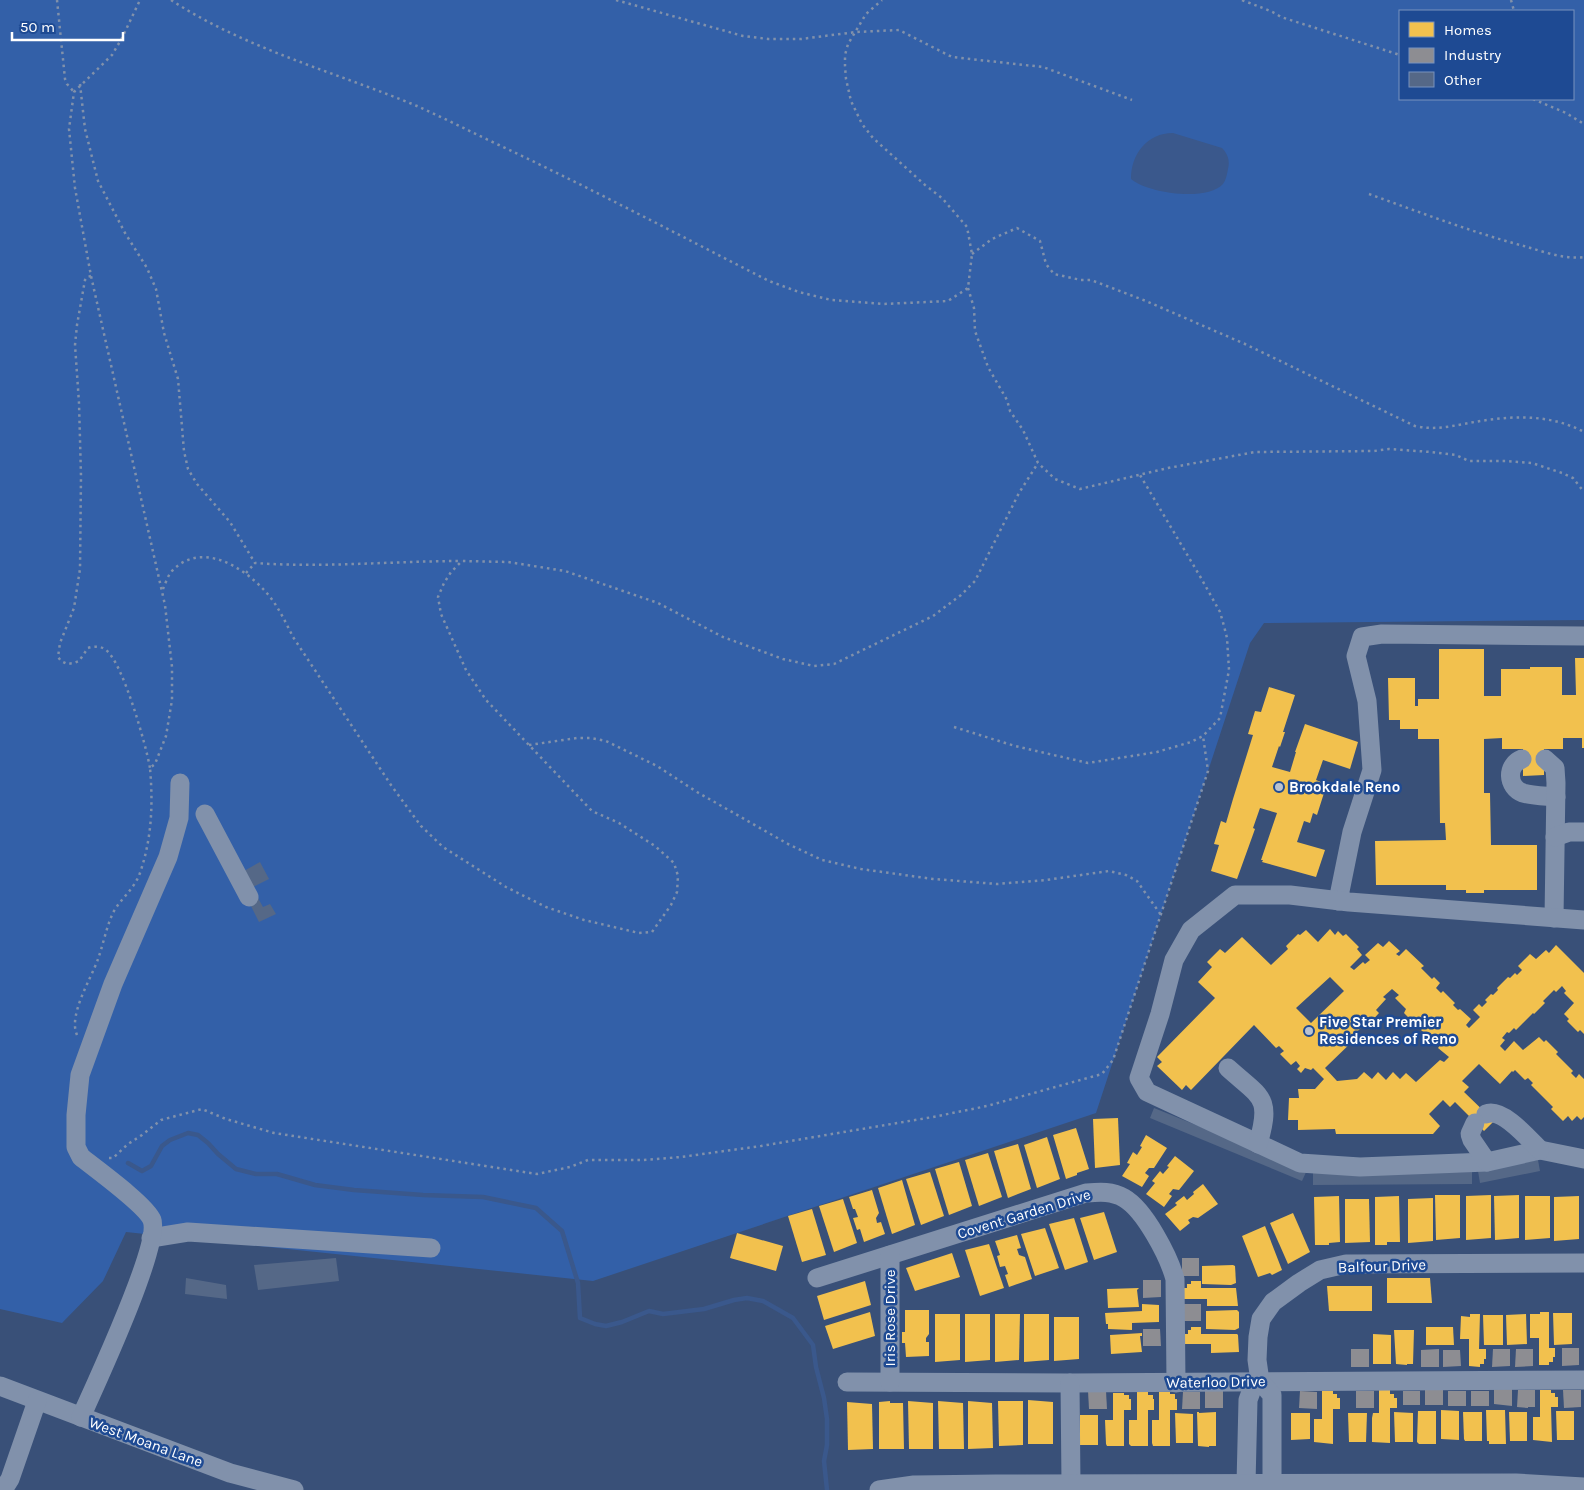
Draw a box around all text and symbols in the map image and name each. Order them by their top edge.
scale bar [12,10,124,42]
legend [1399,10,1574,100]
text: 50 m [20,18,55,36]
text: Homes [1444,21,1492,39]
text: Industry [1444,46,1501,64]
text: Other [1444,71,1482,89]
place label: Brookdale Reno [1289,778,1400,796]
marker: Brookdale Reno [1273,781,1285,793]
place label: Five Star Premier Residences of Reno [1319,1013,1457,1048]
marker: Five Star Premier Residences of Reno [1303,1025,1315,1037]
street label: Covent Garden Drive [955,1185,1093,1243]
street label: Balfour Drive [1338,1255,1426,1277]
street label: Iris Rose Drive [881,1269,899,1367]
street label: Waterloo Drive [1166,1372,1266,1392]
street label: West Moana Lane [87,1413,205,1471]

